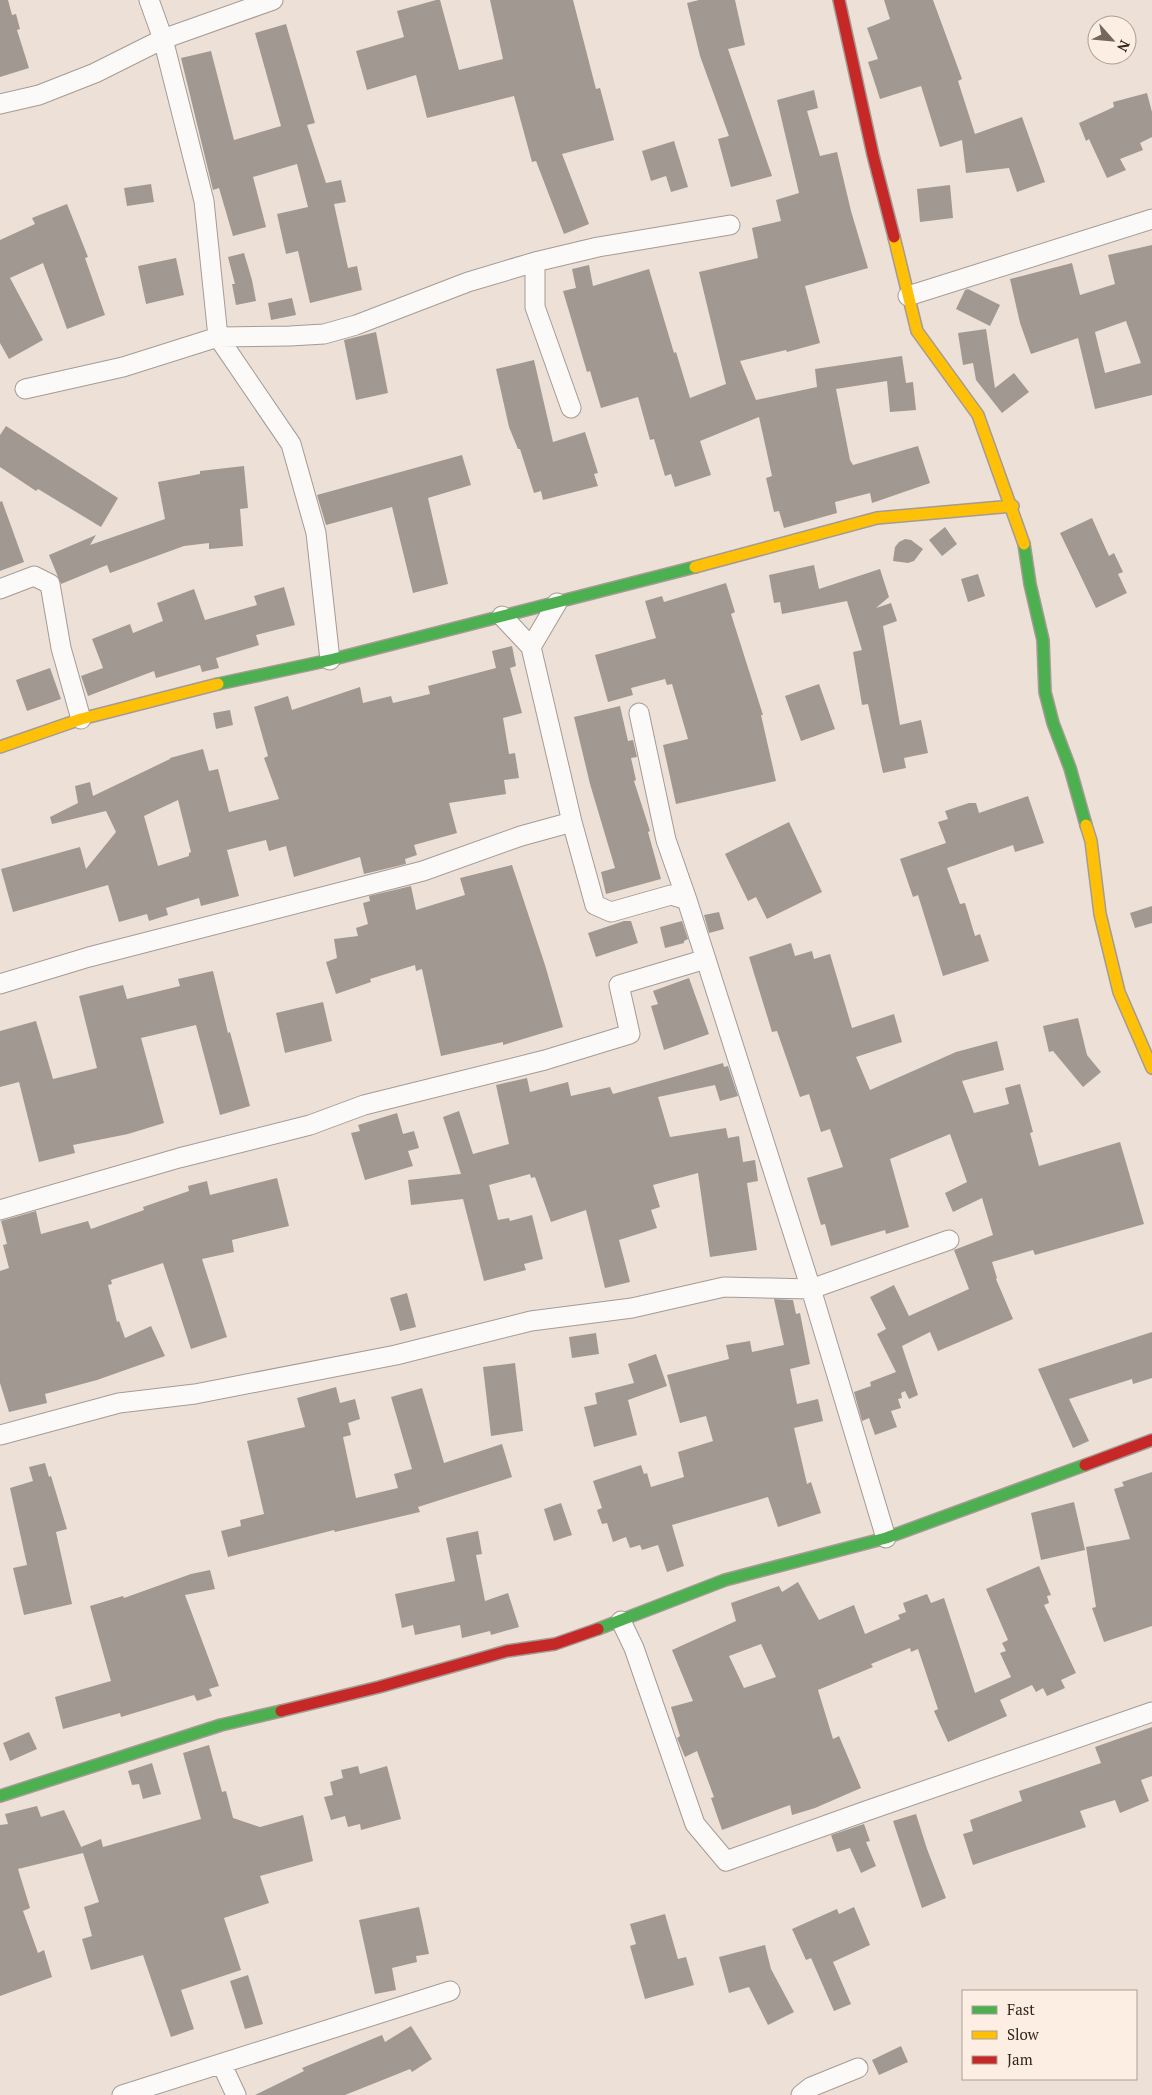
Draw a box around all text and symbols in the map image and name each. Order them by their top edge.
north arrow [1087,15,1137,65]
text: N [1113,37,1135,56]
legend [962,1990,1137,2080]
text: Fast [1007,1999,1035,2019]
text: Slow [1007,2024,1040,2044]
text: Jam [1007,2049,1033,2069]

